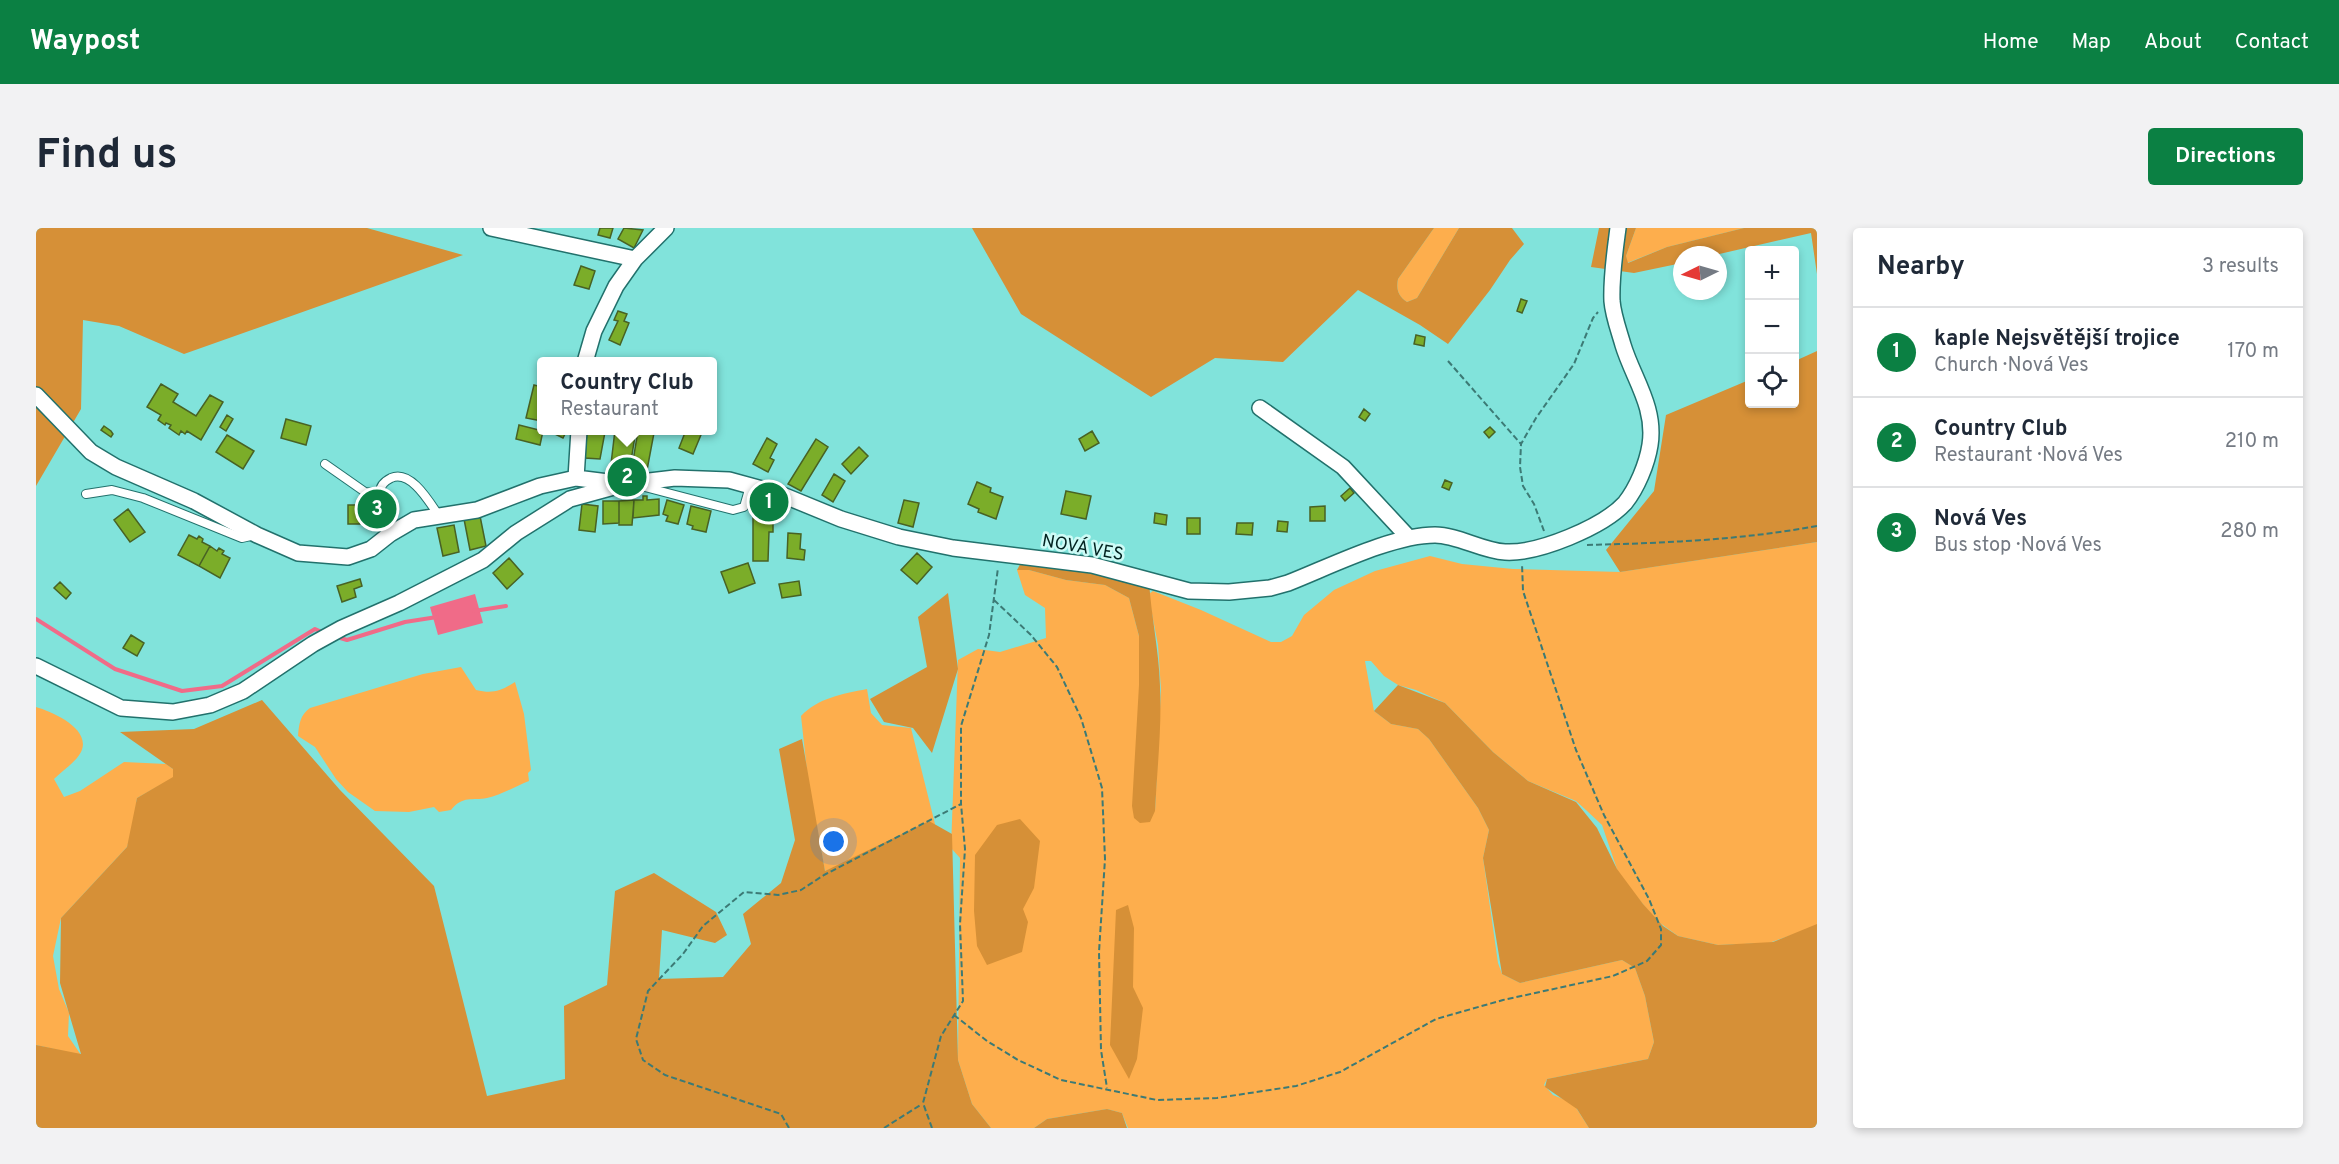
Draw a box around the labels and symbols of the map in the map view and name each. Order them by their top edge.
north arrow [1673,246,1727,300]
pin: 2 [608,454,646,500]
pin: 1 [750,480,788,524]
pin: 3 [358,486,396,532]
street label: NOVÁ VES [1040,528,1126,567]
your location [819,827,848,856]

